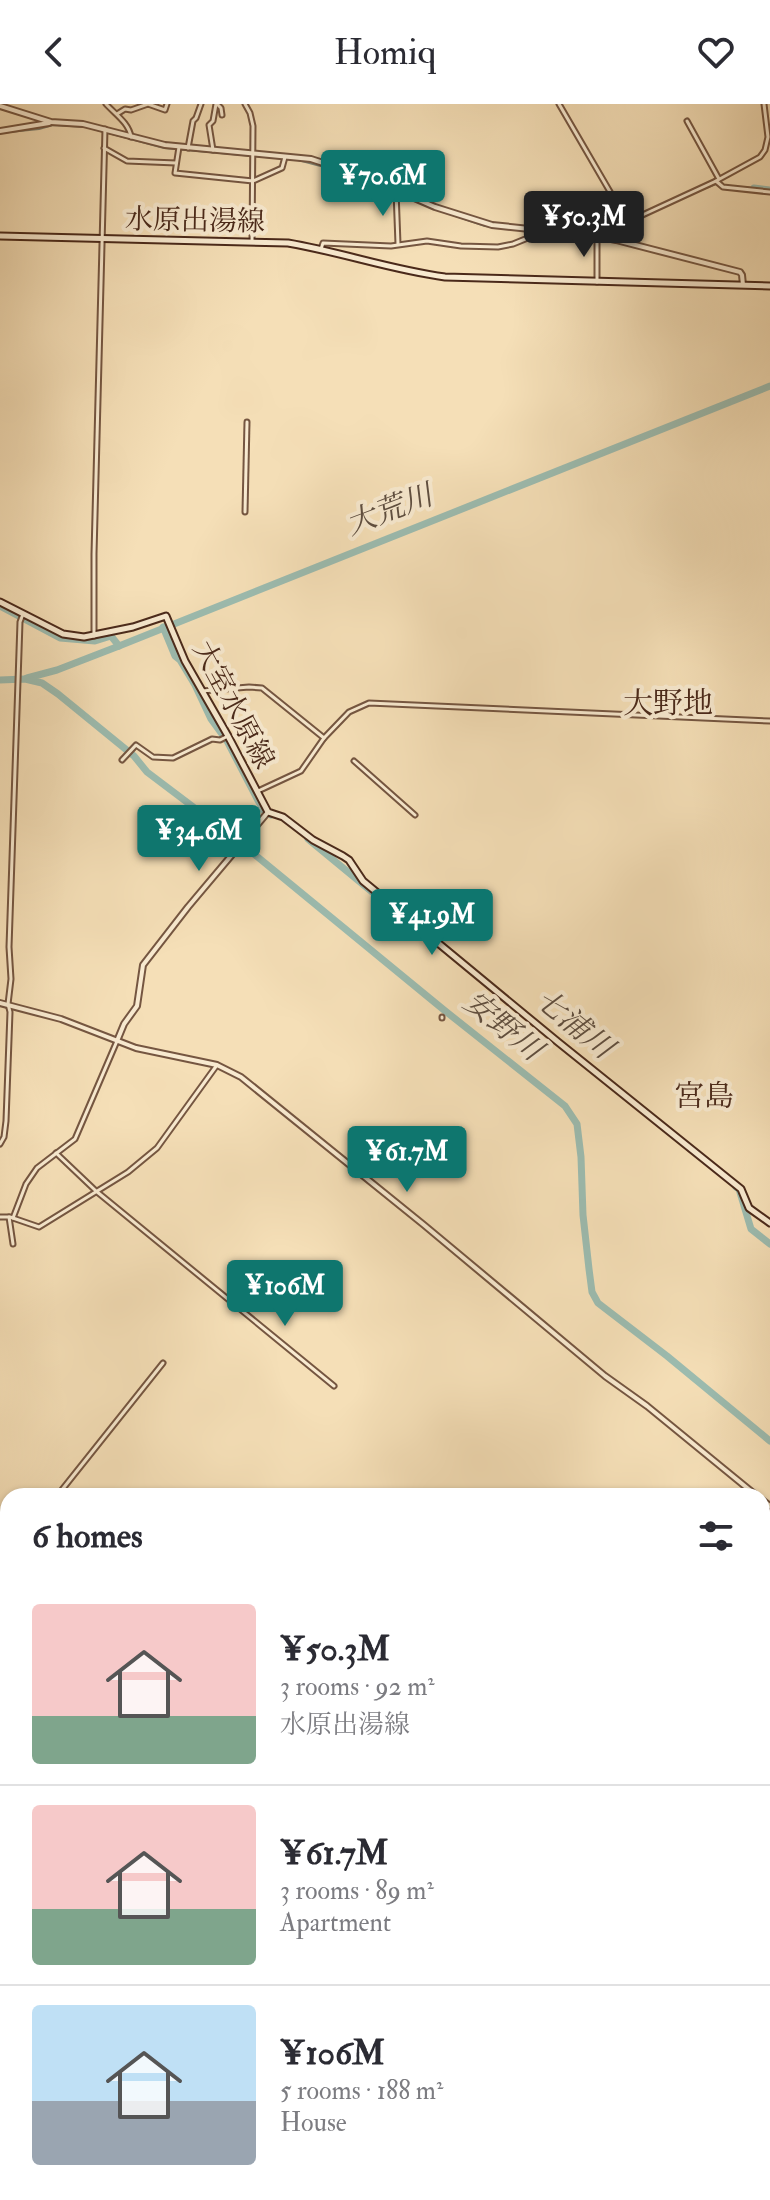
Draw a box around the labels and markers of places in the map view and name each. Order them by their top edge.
pin: ¥70.6M [318,150,448,218]
pin: ¥50.3M [519,191,649,259]
pin: ¥34.6M [134,805,264,873]
pin: ¥41.9M [367,889,497,957]
pin: ¥61.7M [342,1126,472,1194]
pin: ¥106M [229,1260,341,1328]

